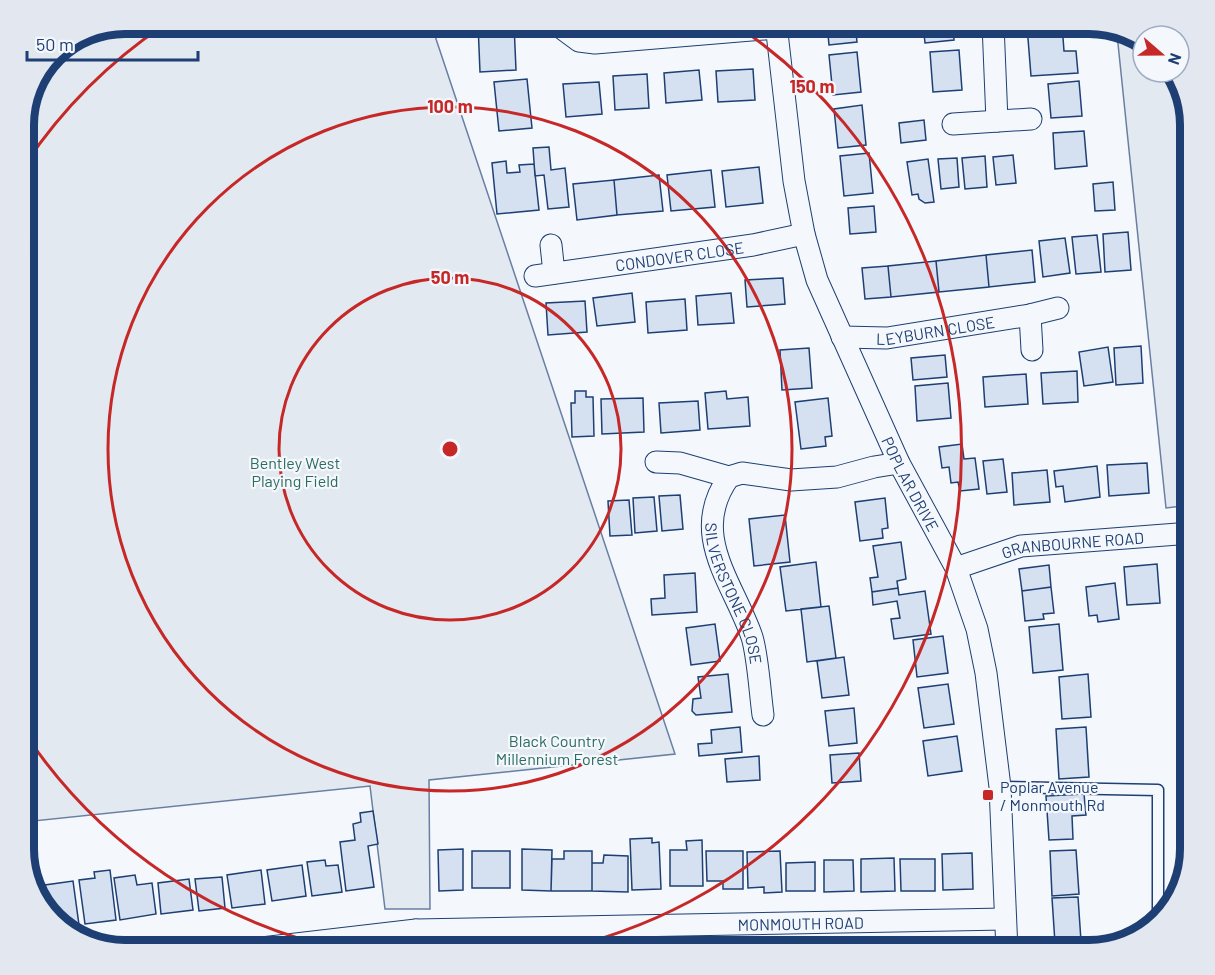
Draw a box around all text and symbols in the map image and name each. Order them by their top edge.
scale bar [27,24,198,62]
north arrow [1131,24,1191,84]
text: 50 m [36,33,74,55]
text: N [1165,51,1186,68]
text: 150 m [790,75,834,97]
text: 100 m [427,95,473,117]
street label: CONDOVER CLOSE [614,237,745,274]
text: 50 m [431,266,469,288]
street label: LEYBURN CLOSE [876,311,996,348]
street label: POPLAR DRIVE [879,433,943,534]
centre of rings [440,439,460,459]
park label: Bentley West Playing Field [250,453,340,490]
street label: SILVERSTONE CLOSE [703,522,767,665]
street label: GRANBOURNE ROAD [999,527,1144,562]
park label: Black Country Millennium Forest [496,731,618,768]
place label: Poplar Avenue / Monmouth Rd [1000,777,1105,814]
marker: Poplar Avenue / Monmouth Rd [981,788,995,802]
street label: MONMOUTH ROAD [737,912,864,933]

